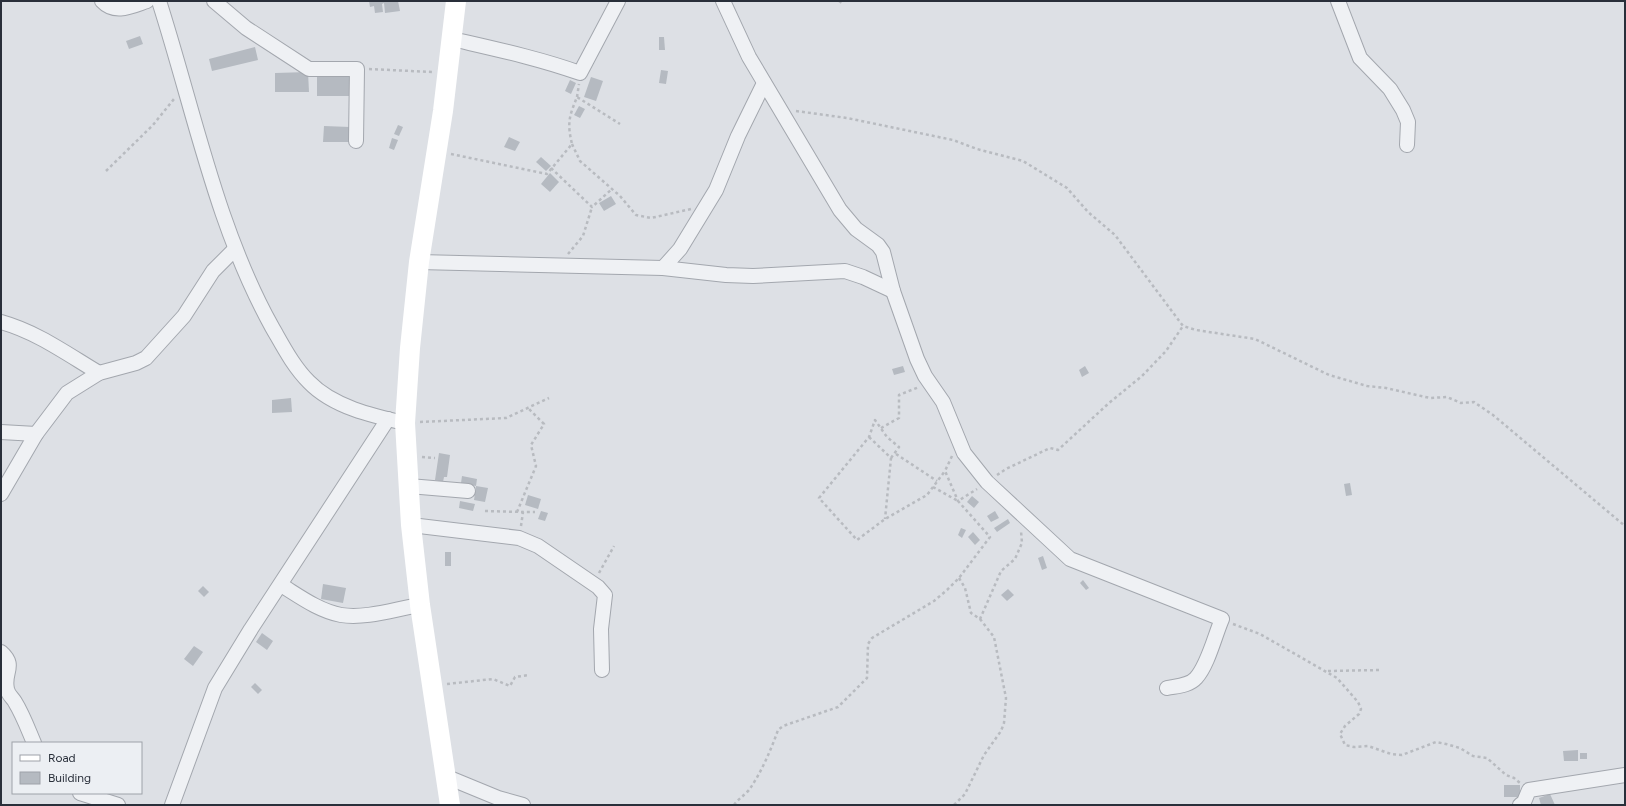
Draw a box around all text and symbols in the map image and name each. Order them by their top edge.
legend [12,742,142,794]
text: Road [48,751,76,765]
text: Building [48,771,91,785]

